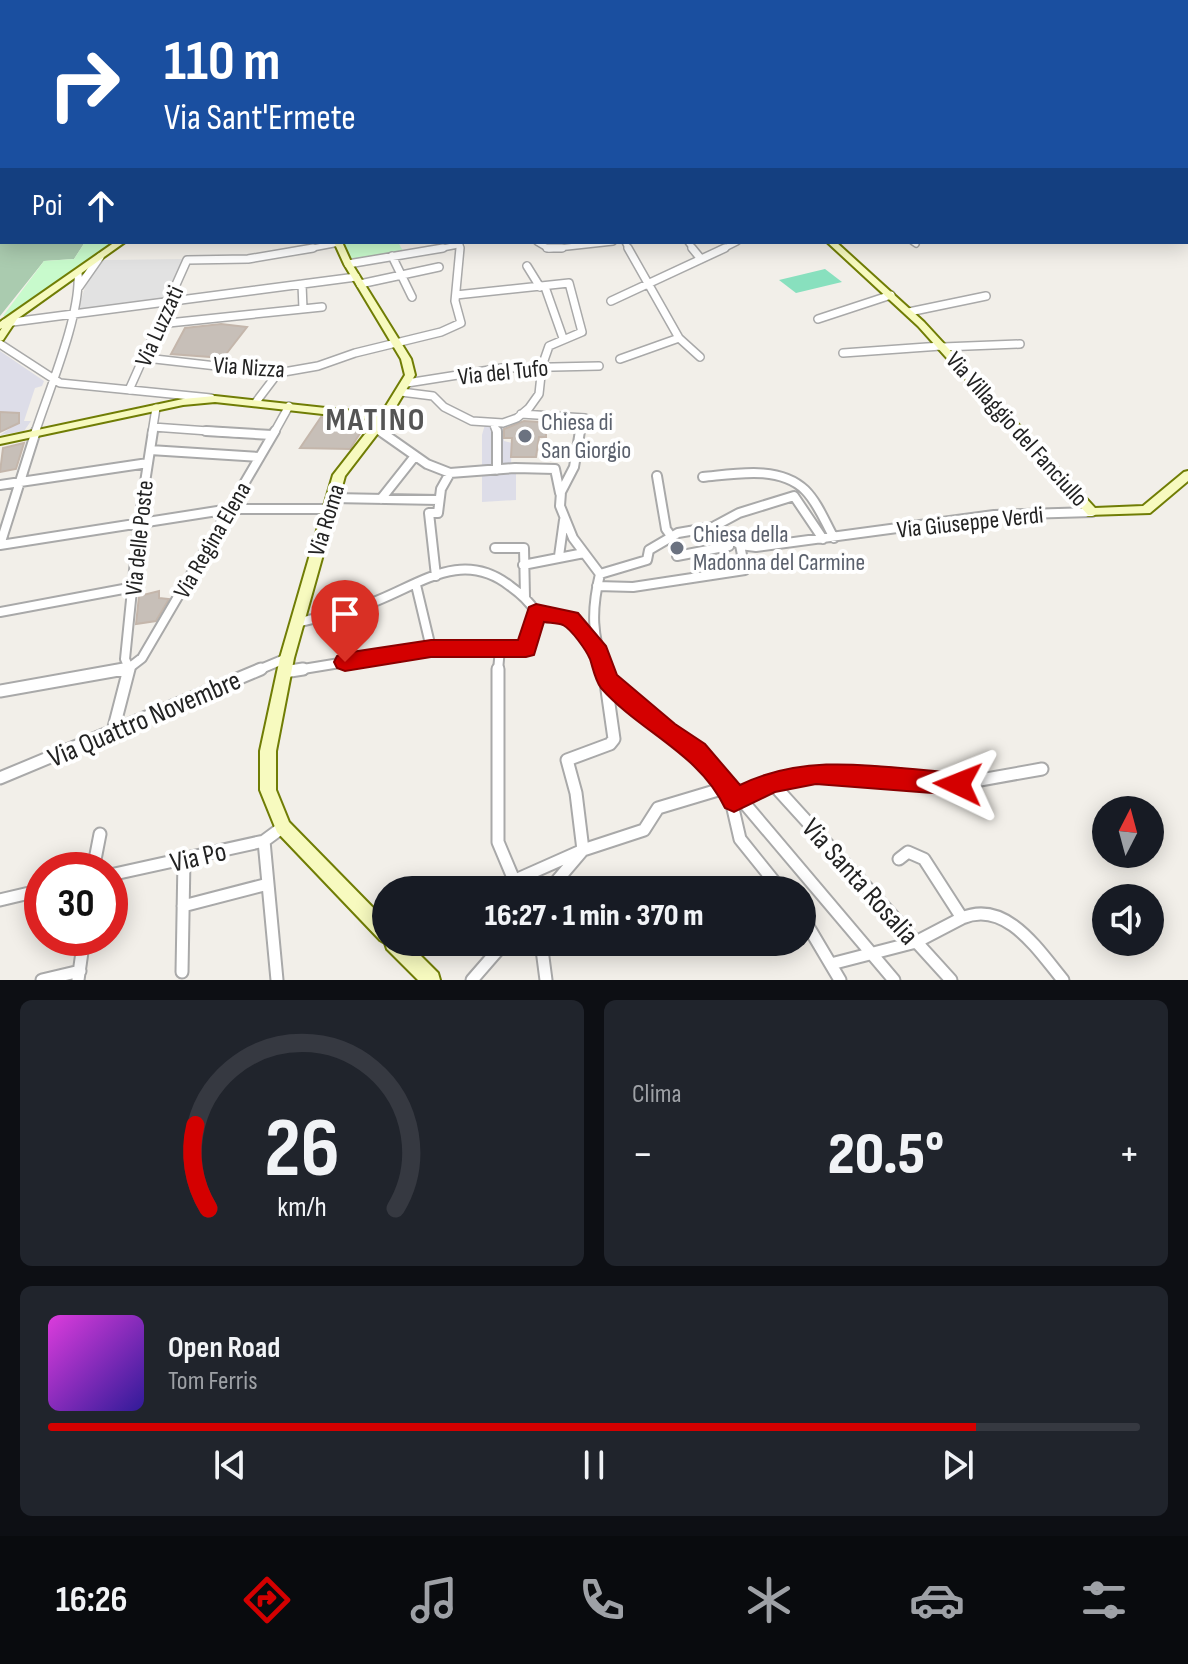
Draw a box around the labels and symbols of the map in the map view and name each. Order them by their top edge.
street label: Via Luzzati [129,281,190,371]
street label: Via Villaggio del Fanciullo [940,346,1094,513]
street label: Via Nizza [212,351,286,384]
street label: Via del Tufo [456,353,550,392]
district label: MATINO [326,401,426,440]
place label: Chiesa di San Giorgio [541,408,631,465]
marker: Chiesa di San Giorgio [516,427,534,445]
street label: Via Regina Elena [167,477,257,604]
street label: Via delle Poste [119,479,160,597]
street label: Via Roma [302,481,351,560]
street label: Via Giuseppe Verdi [895,500,1045,545]
place label: Chiesa della Madonna del Carmine [693,520,865,577]
marker: Chiesa della Madonna del Carmine [668,539,686,557]
pin [311,580,379,662]
street label: Via Quattro Novembre [43,664,246,775]
position arrow [916,742,1000,826]
north arrow [1092,796,1164,868]
street label: Via Santa Rosalia [795,812,925,952]
street label: Via Po [167,835,230,880]
speed limit sign: 30 [24,852,128,956]

